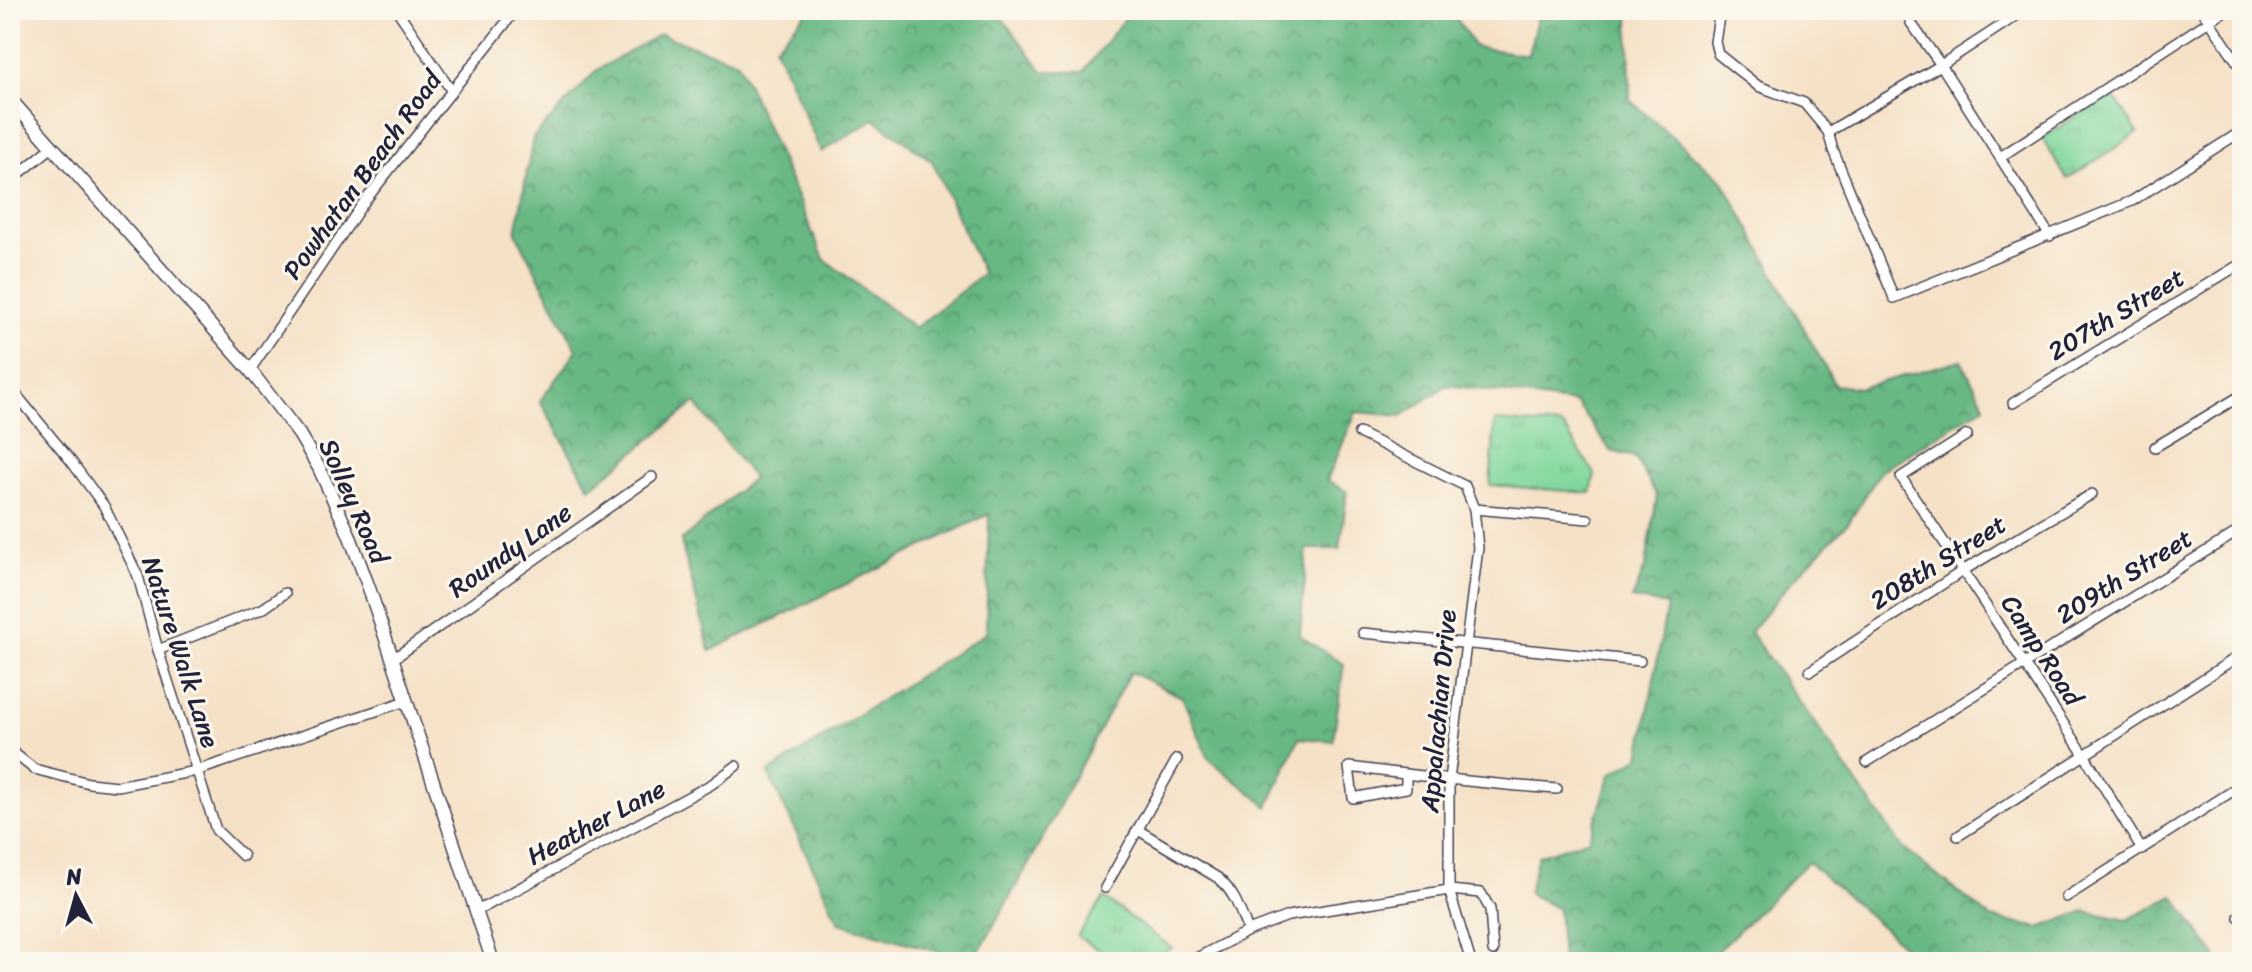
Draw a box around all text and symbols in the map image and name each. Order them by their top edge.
street label: Powhatan Beach Road [270,59,455,289]
street label: 207th Street [2038,255,2194,373]
street label: Solley Road [306,431,403,573]
street label: Roundy Lane [438,490,582,610]
street label: 208th Street [1860,502,2016,622]
street label: 209th Street [2046,516,2202,636]
street label: Nature Walk Lane [128,550,234,754]
street label: Camp Road [1989,585,2097,717]
street label: Appalachian Drive [1406,607,1470,815]
street label: Heather Lane [518,766,674,878]
north arrow [36,856,116,936]
text: N [63,856,84,897]

